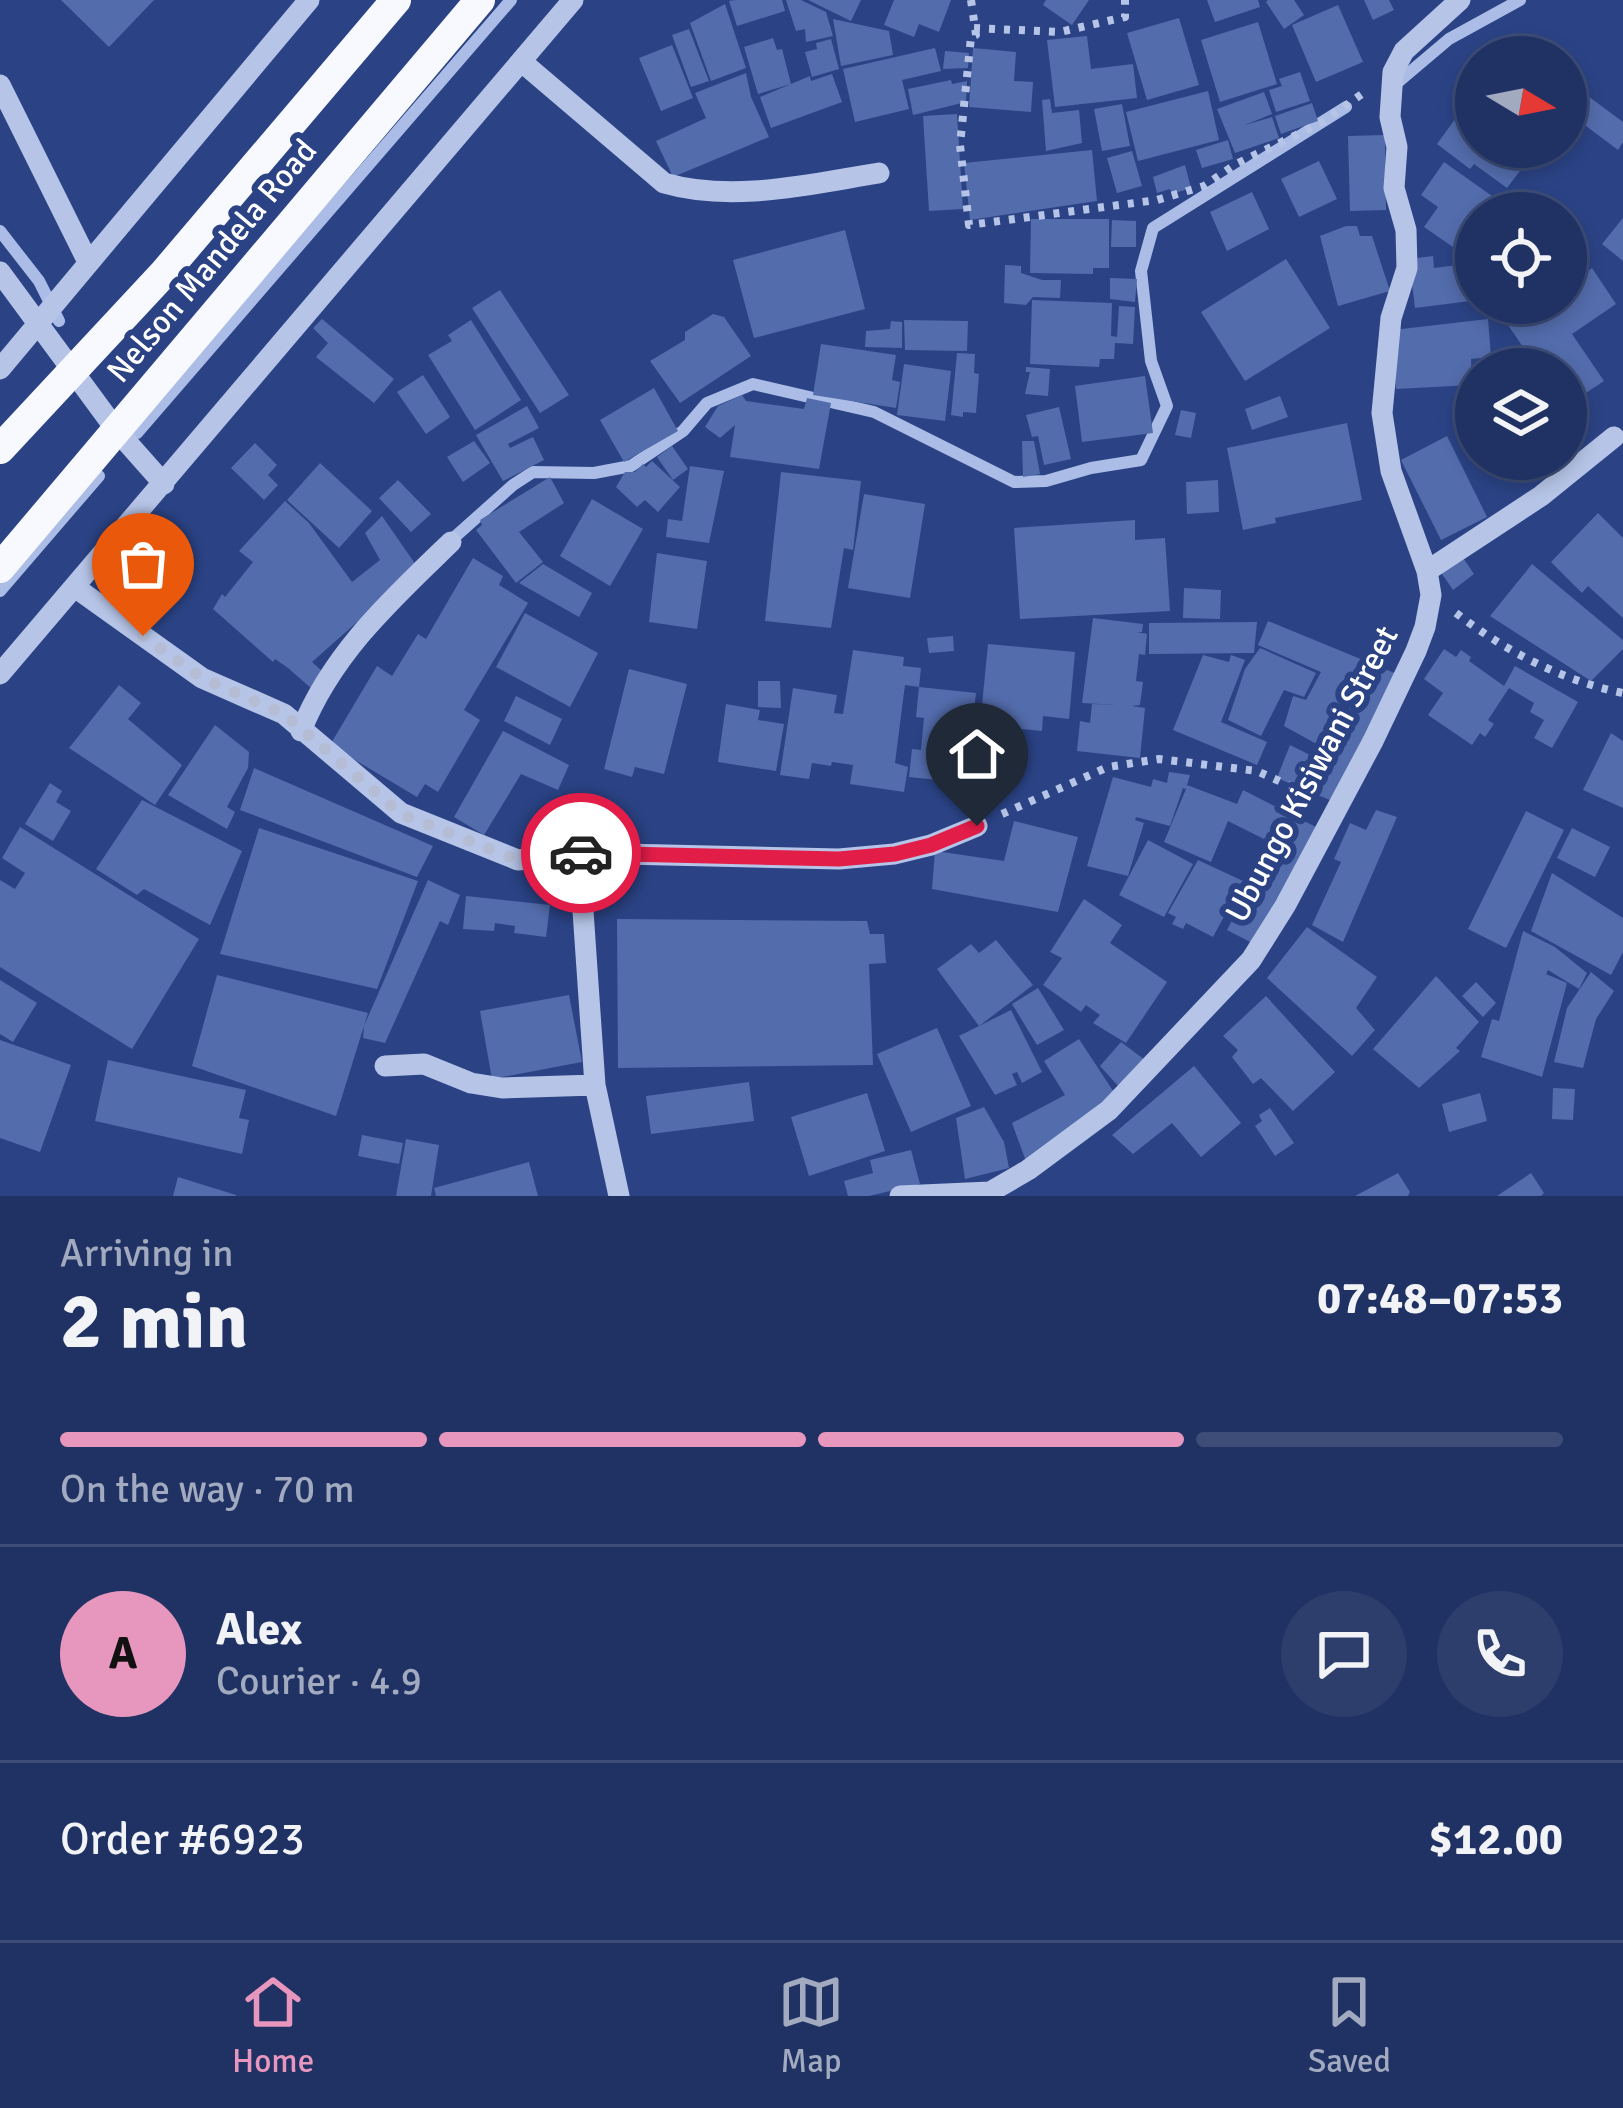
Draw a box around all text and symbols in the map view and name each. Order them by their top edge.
north arrow [1455,36,1587,168]
map controls [1455,36,1587,480]
street label: Nelson Mandela Road [98,131,326,391]
button: locate [1455,192,1587,324]
button: layers [1455,348,1587,480]
pin [92,513,194,636]
icon: bag [110,531,176,597]
street label: Ubungo Kisiwani Street [1217,619,1407,929]
pin [926,703,1028,826]
icon: home [944,721,1010,787]
courier [521,793,641,913]
icon: car [548,820,614,886]
text: Arriving in [60,1229,234,1277]
text: 07:48–07:53 [1317,1271,1563,1326]
text: 2 min [60,1274,248,1370]
text: On the way · 70 m [60,1465,355,1513]
button: chat [1281,1591,1407,1717]
button: phone [1437,1591,1563,1717]
text: Alex [216,1602,302,1657]
text: A [109,1626,137,1681]
text: Courier · 4.9 [216,1657,422,1705]
text: Order #6923 [60,1812,305,1867]
text: $12.00 [1429,1812,1563,1867]
tab: Home [232,1969,314,2082]
tab: Map [778,1969,844,2082]
tab: Saved [1308,1969,1391,2082]

